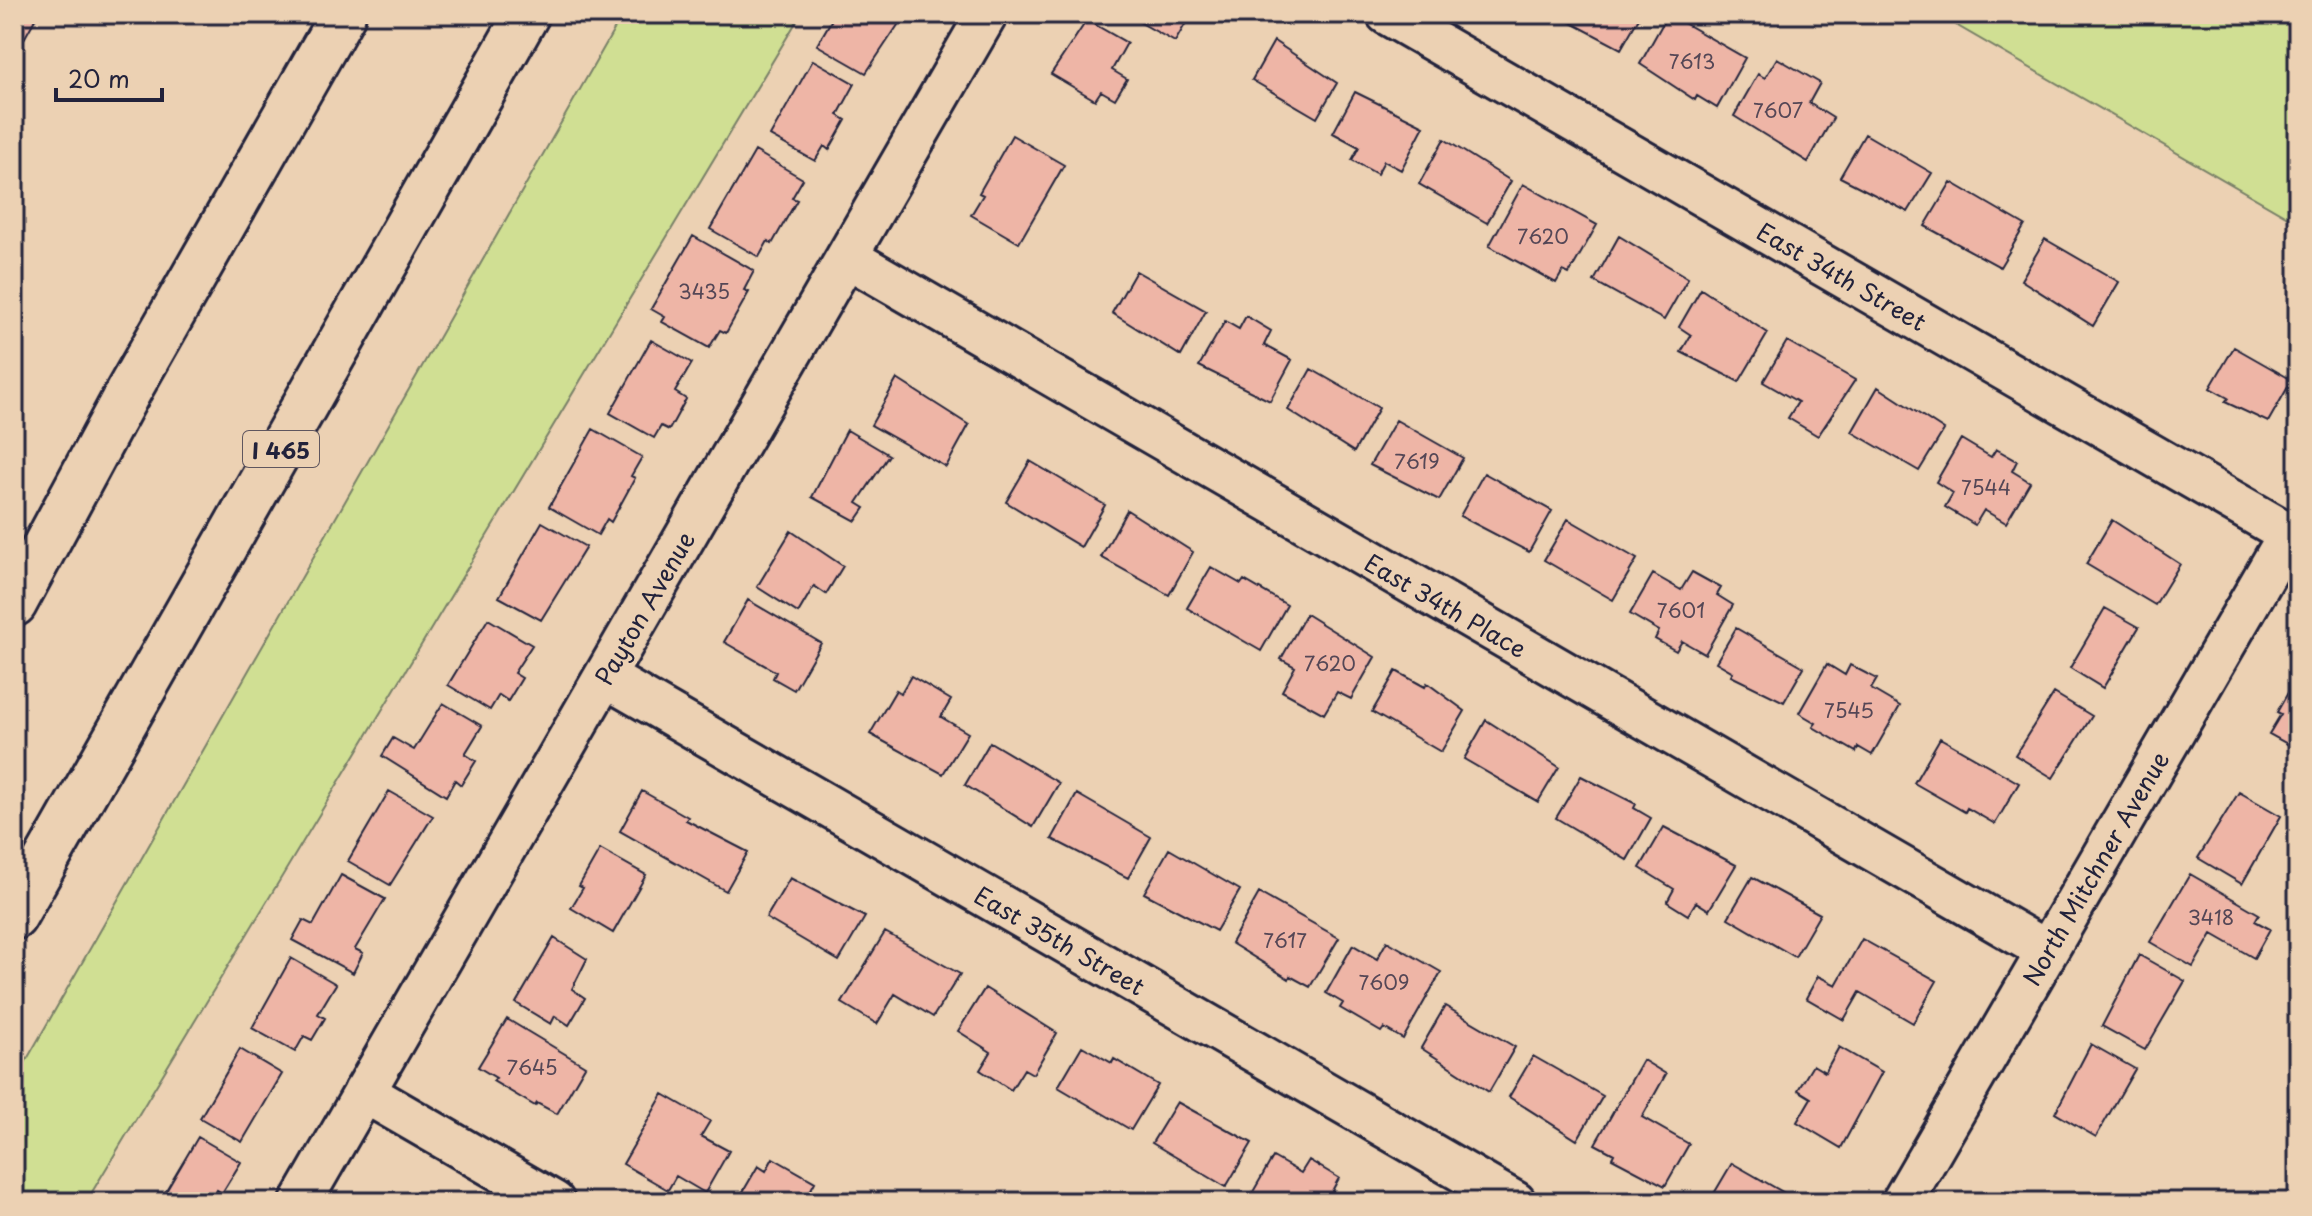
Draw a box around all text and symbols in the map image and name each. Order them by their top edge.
house number: 7613 [1669,46,1715,76]
scale bar [56,52,162,102]
text: 20 m [68,60,130,96]
house number: 7607 [1753,95,1803,125]
street label: East 34th Street [1751,213,1934,339]
house number: 7620 [1517,221,1569,251]
house number: 3435 [678,276,730,306]
road number: I 465 [243,431,319,467]
house number: 7619 [1394,446,1440,476]
house number: 7544 [1961,472,2011,502]
street label: Payton Avenue [585,524,703,692]
street label: East 34th Place [1358,544,1534,666]
house number: 7601 [1657,595,1705,625]
house number: 7620 [1304,648,1356,678]
house number: 7545 [1824,695,1874,725]
street label: North Mitchner Avenue [2013,744,2177,992]
street label: East 35th Street [968,877,1152,1004]
house number: 3418 [2188,902,2234,932]
house number: 7617 [1263,925,1307,955]
house number: 7609 [1359,967,1410,997]
house number: 7645 [506,1052,558,1082]

